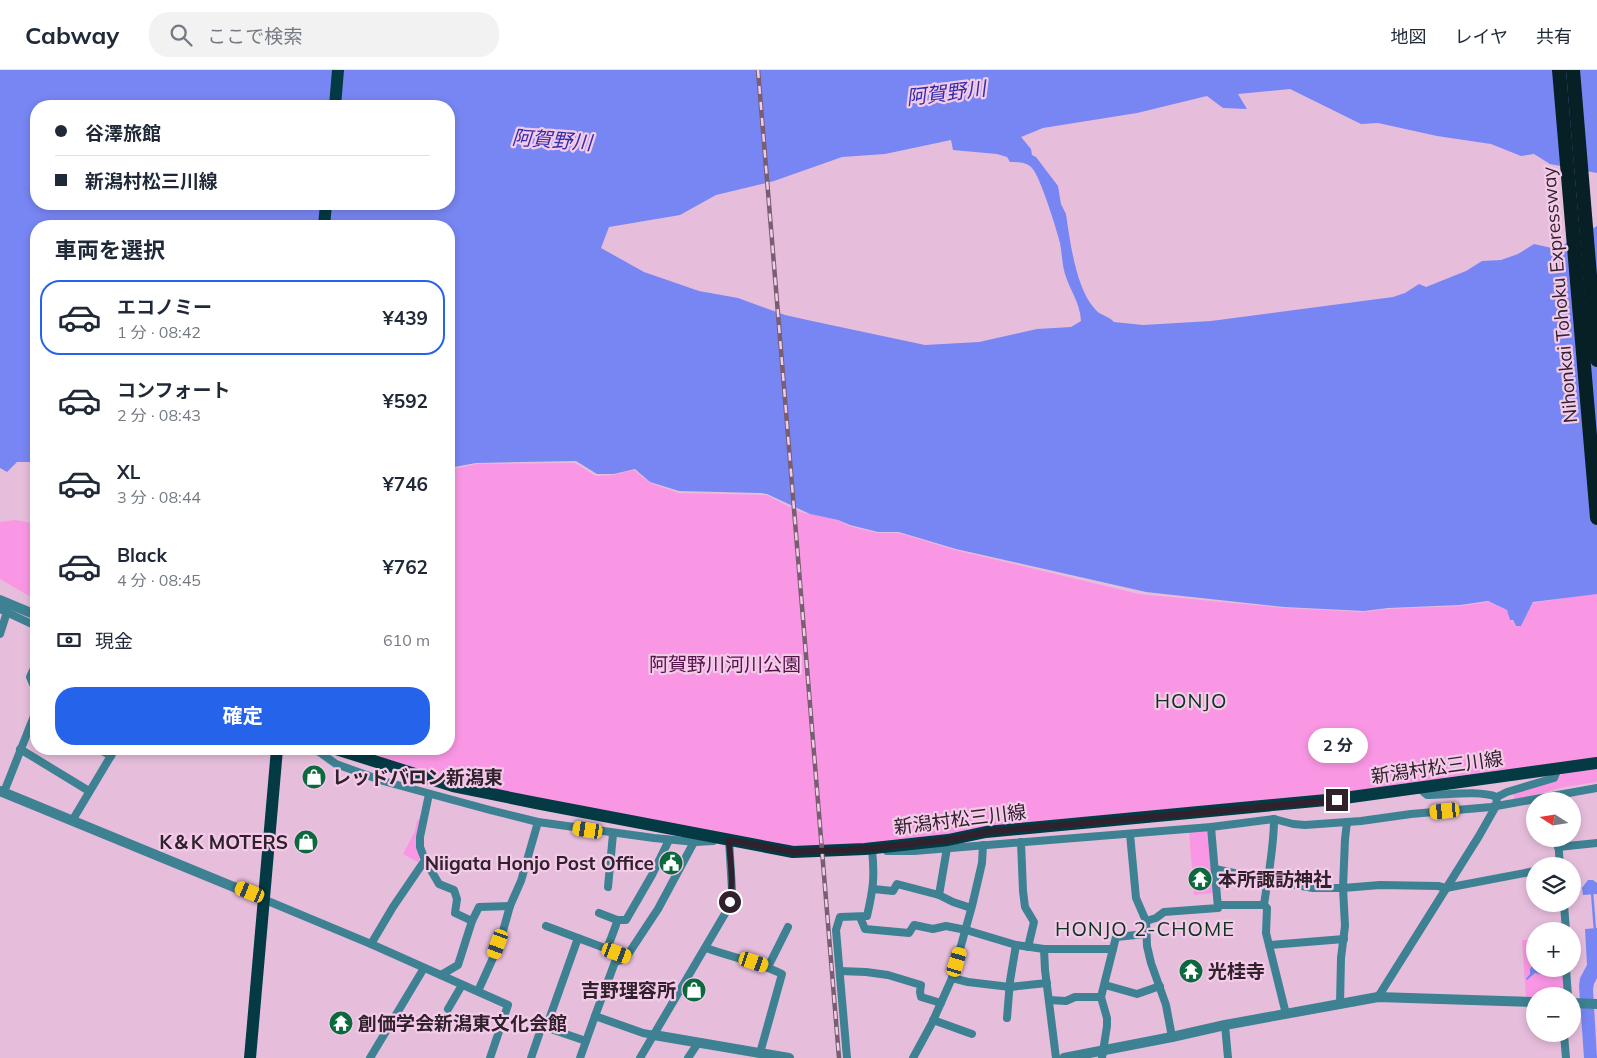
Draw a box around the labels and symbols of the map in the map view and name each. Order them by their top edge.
water label: 阿賀野川 [905,75,989,110]
water label: 阿賀野川 [511,124,595,155]
street label: Nihonkai Tohoku Expressway [1536,166,1582,424]
park label: 阿賀野川河川公園 [649,652,801,676]
district label: HONJO [1155,688,1227,713]
callout: 2 分 [1307,728,1367,762]
street label: 新潟村松三川線 [1369,746,1505,788]
shop icon: レッドバロン新潟東 [301,764,327,790]
place label: レッドバロン新潟東 [332,765,503,789]
route end [1326,789,1348,811]
north arrow [1526,792,1581,848]
street label: 新潟村松三川線 [893,799,1027,839]
car [1429,802,1460,820]
car [572,820,603,840]
shop icon: K＆K MOTERS [293,829,319,855]
place label: K＆K MOTERS [159,830,288,854]
public building icon: Niigata Honjo Post Office [658,850,684,876]
place label: Niigata Honjo Post Office [425,851,654,875]
temple icon: 本所諏訪神社 [1187,866,1213,892]
place label: 本所諏訪神社 [1218,867,1332,891]
car [233,879,266,905]
route start [719,891,741,913]
district label: HONJO 2-CHOME [1055,916,1235,941]
car [485,927,510,961]
car [600,941,633,965]
car [945,945,968,979]
car [737,950,770,974]
temple icon: 光桂寺 [1178,958,1204,984]
place label: 光桂寺 [1208,959,1265,983]
shop icon: 吉野理容所 [681,977,707,1003]
place label: 吉野理容所 [581,978,676,1002]
temple icon: 創価学会新潟東文化会館 [328,1010,354,1036]
place label: 創価学会新潟東文化会館 [358,1011,567,1035]

